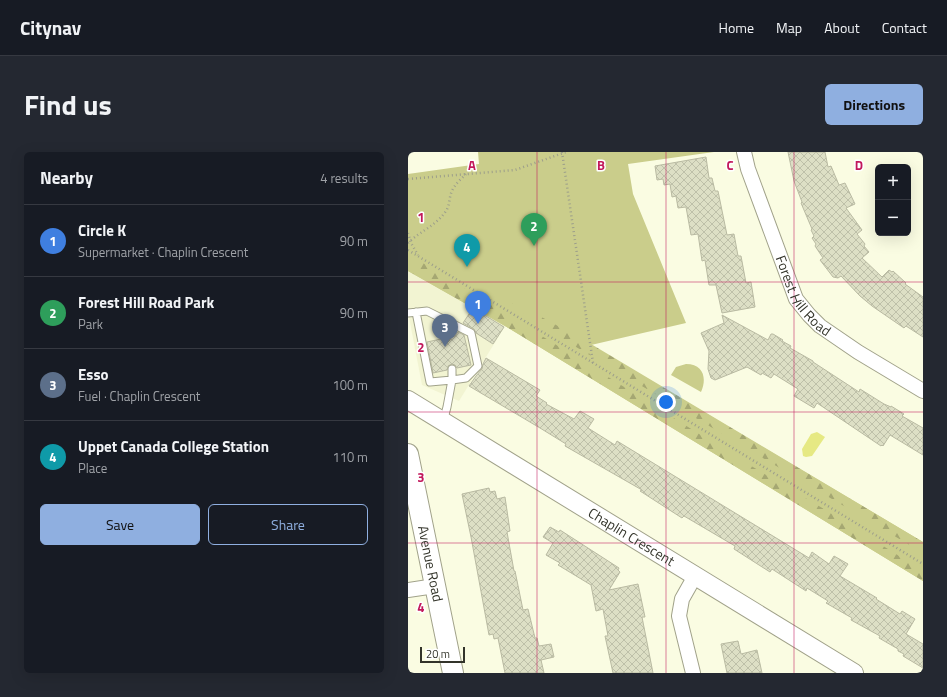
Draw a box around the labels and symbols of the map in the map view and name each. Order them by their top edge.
text: A [468,155,476,175]
text: B [597,155,605,175]
text: C [726,155,734,175]
text: D [855,155,863,175]
text: 1 [417,207,425,227]
pin: 2 [521,213,547,246]
pin: 4 [454,234,480,267]
street label: Forest Hill Road [771,252,836,341]
pin: 1 [465,291,491,324]
pin: 3 [432,314,458,347]
text: 2 [417,337,425,357]
your location [656,392,676,412]
text: 3 [417,467,425,487]
street label: Chaplin Crescent [584,502,679,571]
street label: Avenue Road [413,524,449,604]
text: 4 [417,597,425,617]
scale bar [420,645,465,664]

